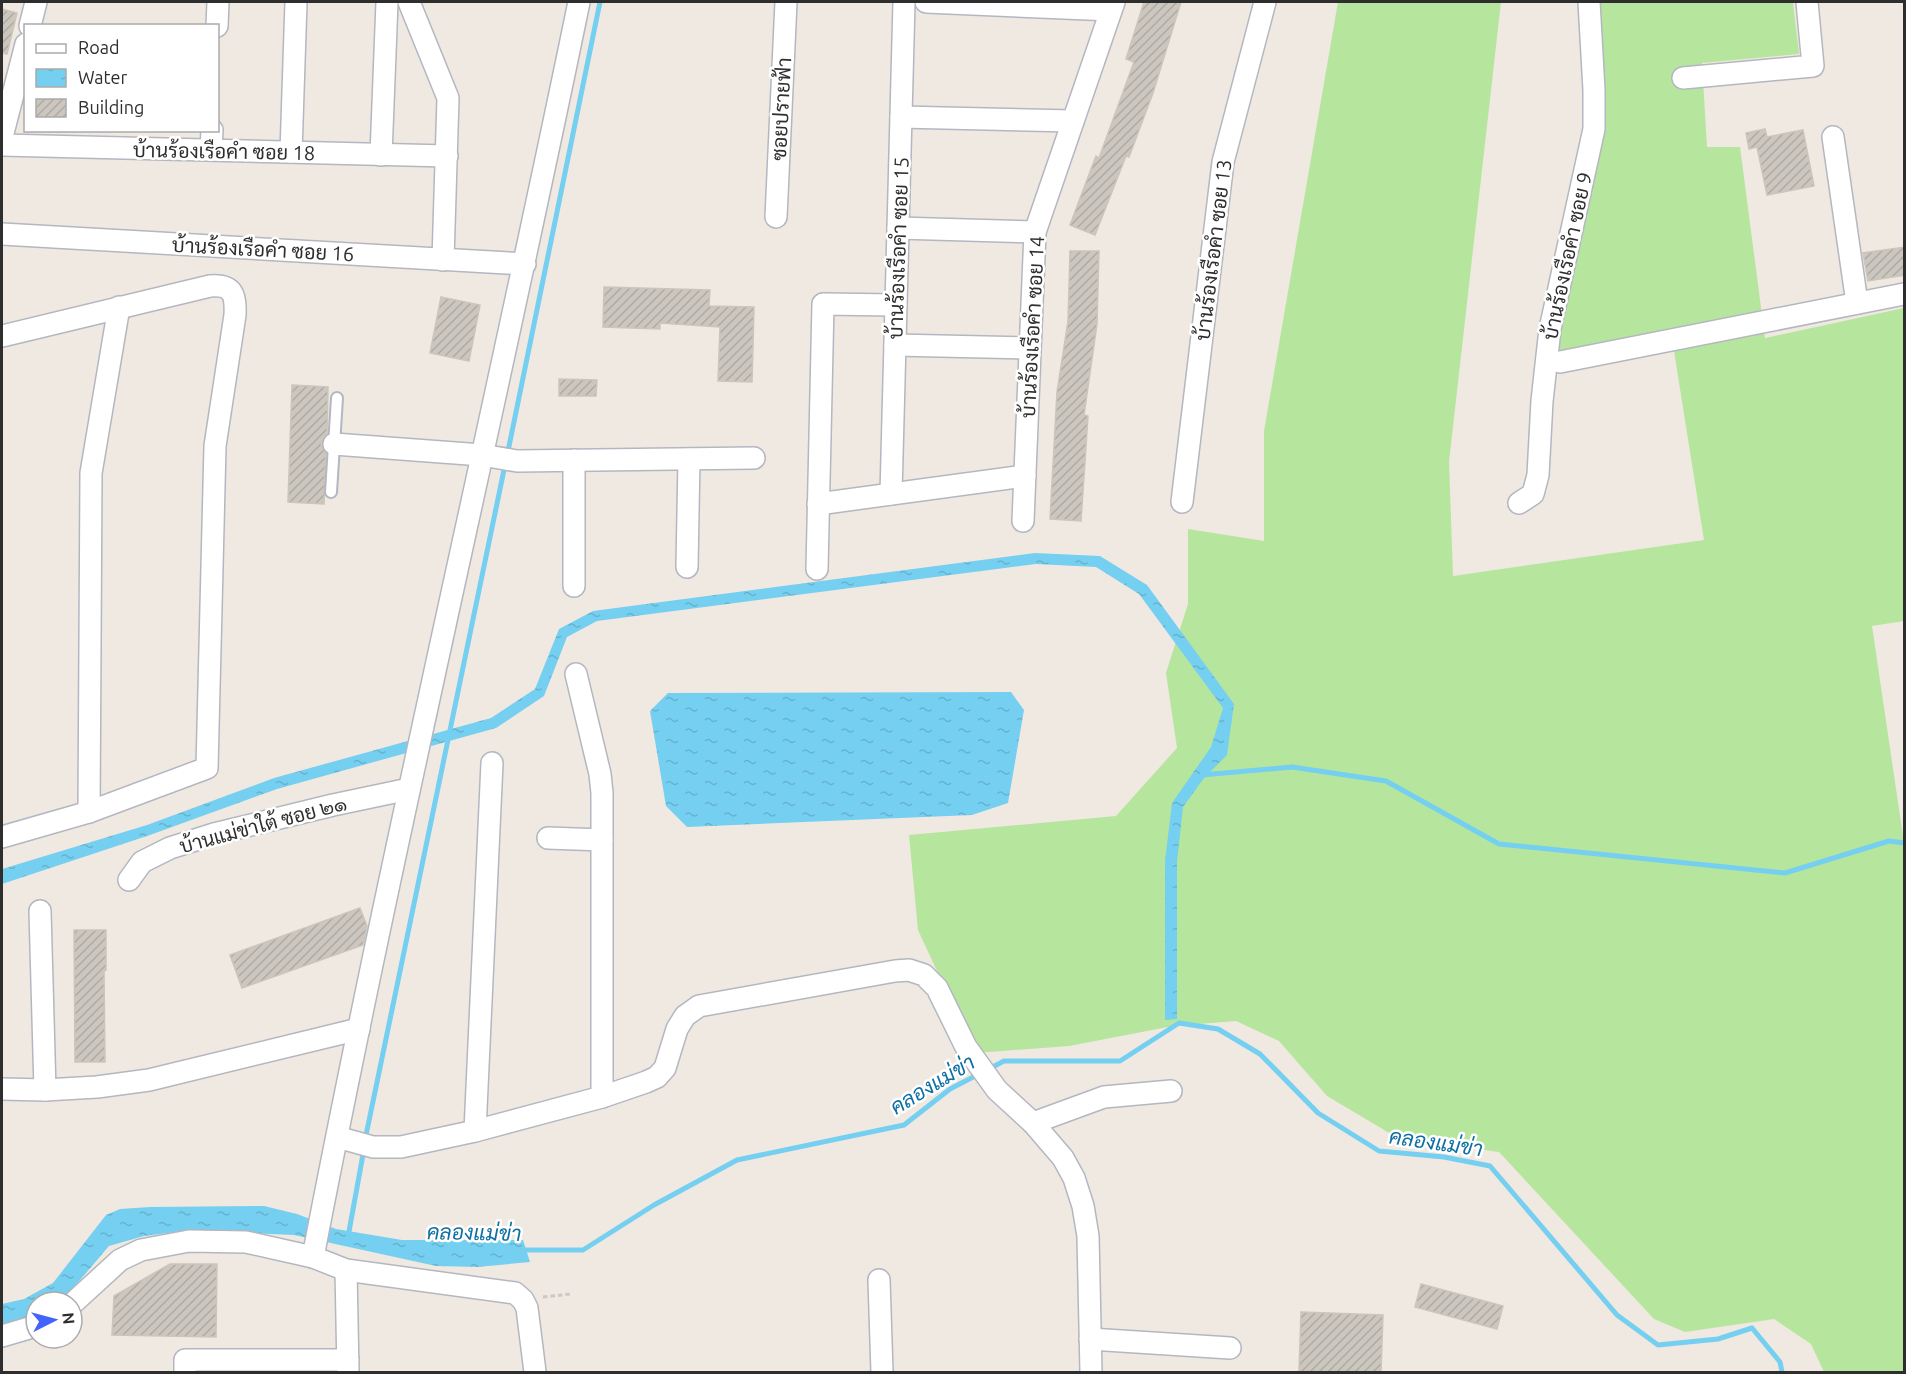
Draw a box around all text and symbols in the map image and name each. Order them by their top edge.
legend [24,24,219,132]
text: Road [78,37,120,57]
street label: ซอยปรายฟ้า [767,57,795,161]
text: Water [78,67,128,87]
text: Building [78,97,144,117]
street label: บ้านร้องเรือคำ ซอย 18 [133,136,315,164]
street label: บ้านร้องเรือคำ ซอย 15 [881,156,913,340]
street label: บ้านร้องเรือคำ ซอย 13 [1188,158,1236,342]
street label: บ้านร้องเรือคำ ซอย 9 [1536,169,1596,342]
street label: บ้านร้องเรือคำ ซอย 16 [171,231,355,265]
street label: บ้านร้องเรือคำ ซอย 14 [1014,235,1048,419]
street label: บ้านแม่ข่าใต้ ซอย ๒๑ [177,790,349,857]
water label: คลองแม่ข่า [885,1049,979,1119]
water label: คลองแม่ข่า [1388,1124,1484,1160]
water label: คลองแม่ข่า [427,1219,521,1245]
north arrow [24,1290,84,1350]
text: N [59,1312,78,1325]

